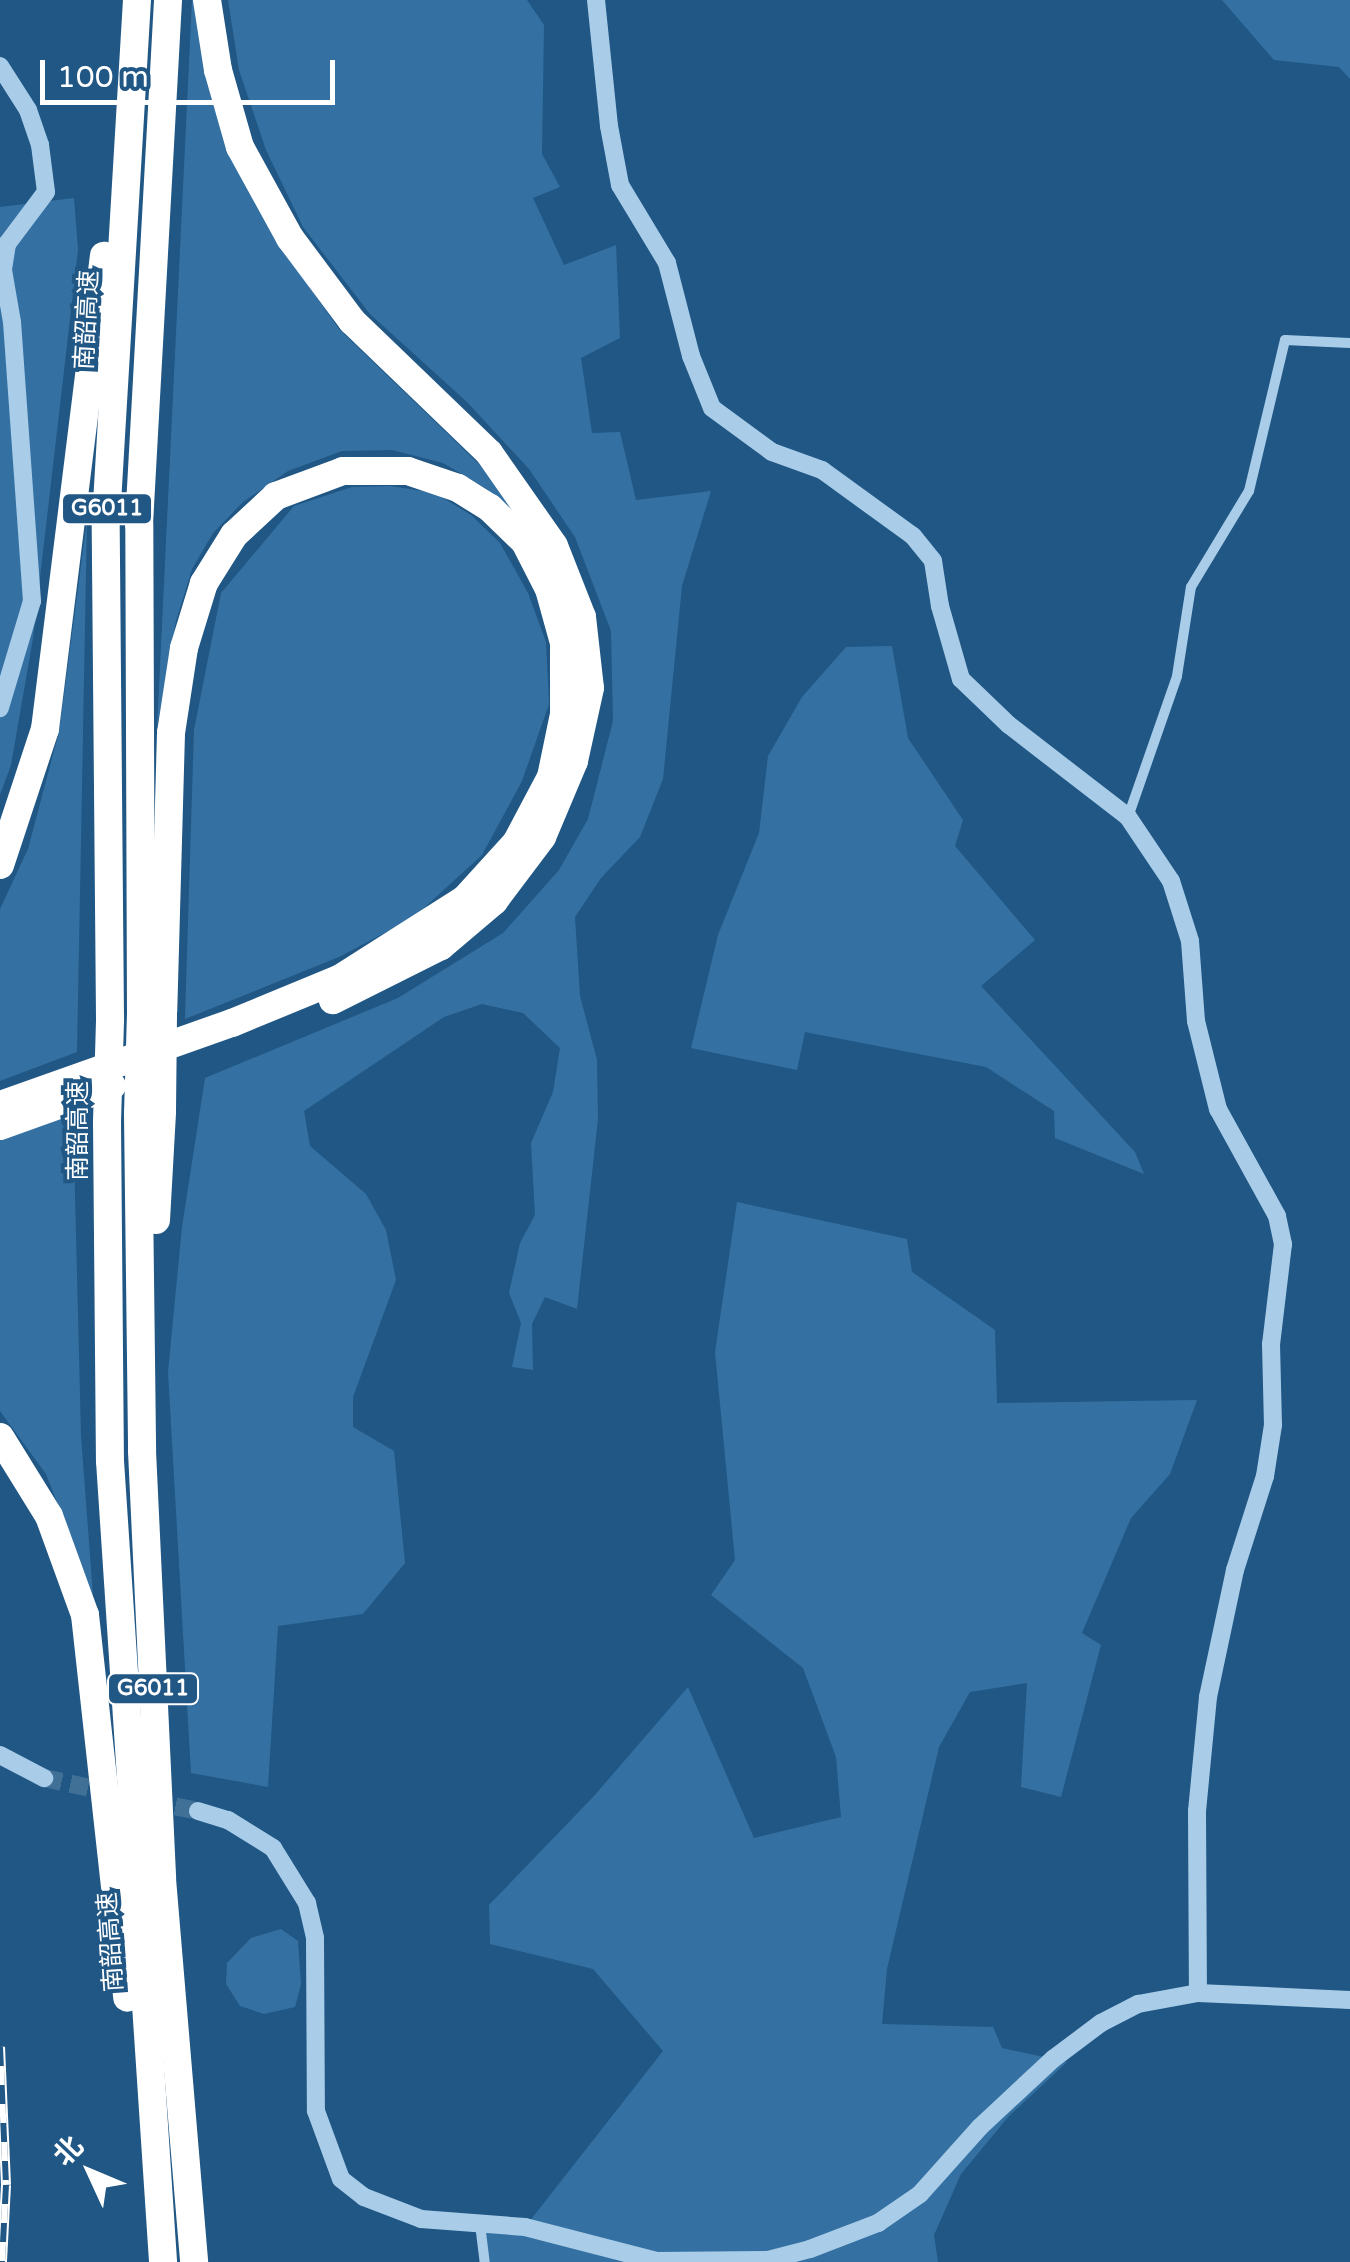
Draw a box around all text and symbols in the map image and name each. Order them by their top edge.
scale bar [45,40,340,102]
text: 100 m [57,59,149,96]
street label: 南韶高速 [69,269,105,371]
road number: G6011 [59,492,154,526]
street label: 南韶高速 [63,1081,93,1181]
road number: G6011 [106,1672,200,1706]
street label: 南韶高速 [93,1891,129,1993]
north arrow [40,2122,140,2222]
text: 北 [46,2129,90,2173]

